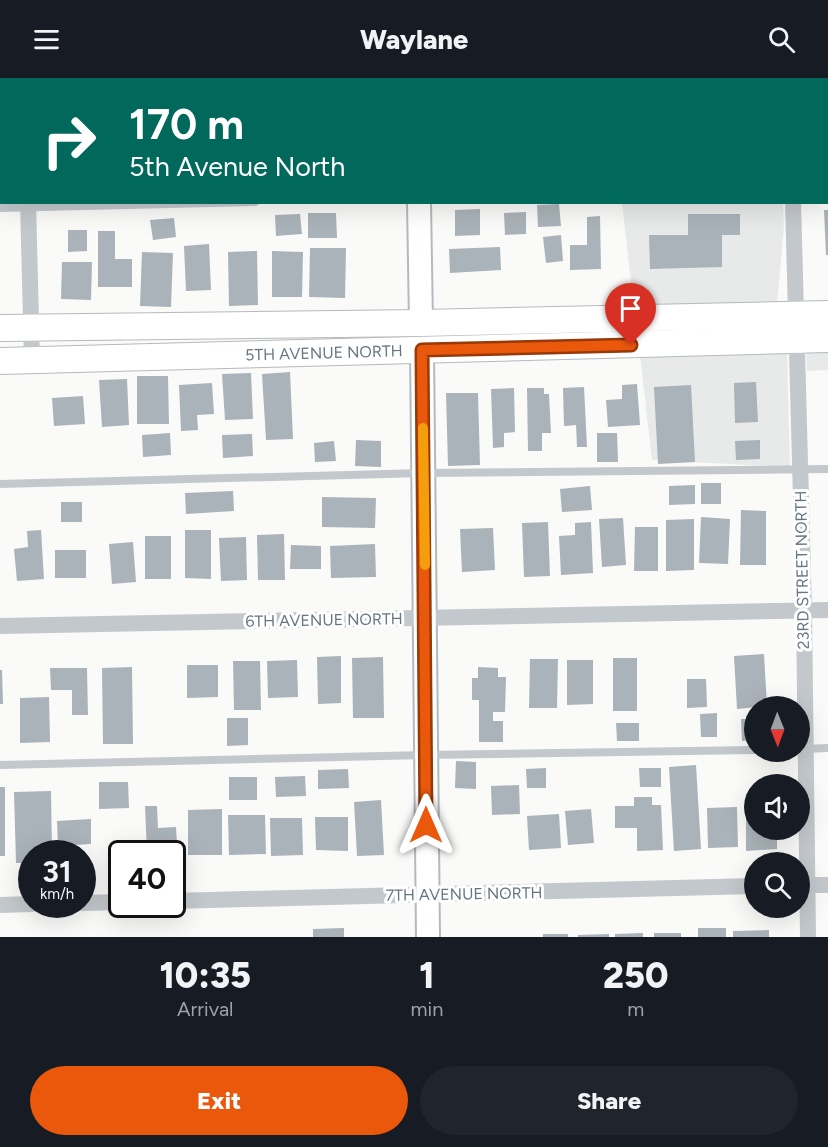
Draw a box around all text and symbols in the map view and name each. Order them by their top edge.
icon: menu [30,23,63,56]
text: Waylane [360,23,468,56]
icon: search [765,23,798,56]
text: 170 m [129,99,244,150]
icon: right [30,102,108,180]
text: 5th Avenue North [129,150,345,183]
pin [605,283,656,345]
icon: arrive [614,292,647,325]
street label: 5TH AVENUE NORTH [245,341,403,364]
street label: 23RD STREET NORTH [791,491,813,649]
street label: 6TH AVENUE NORTH [245,609,403,631]
north arrow [744,696,810,762]
map controls [744,696,810,918]
button: sound [744,774,810,840]
position arrow [394,793,458,857]
speed limit sign: 40 [108,840,186,918]
button: search [744,852,810,918]
text: 31 [42,853,72,890]
street label: 7TH AVENUE NORTH [385,883,543,905]
text: km/h [40,885,74,903]
text: 10:35 [159,954,251,997]
text: 1 [419,954,435,997]
text: 250 [603,954,669,997]
text: Arrival [177,997,234,1021]
text: min [411,997,443,1021]
text: m [627,997,644,1021]
button: Exit [30,1066,408,1135]
button: Share [420,1066,798,1135]

